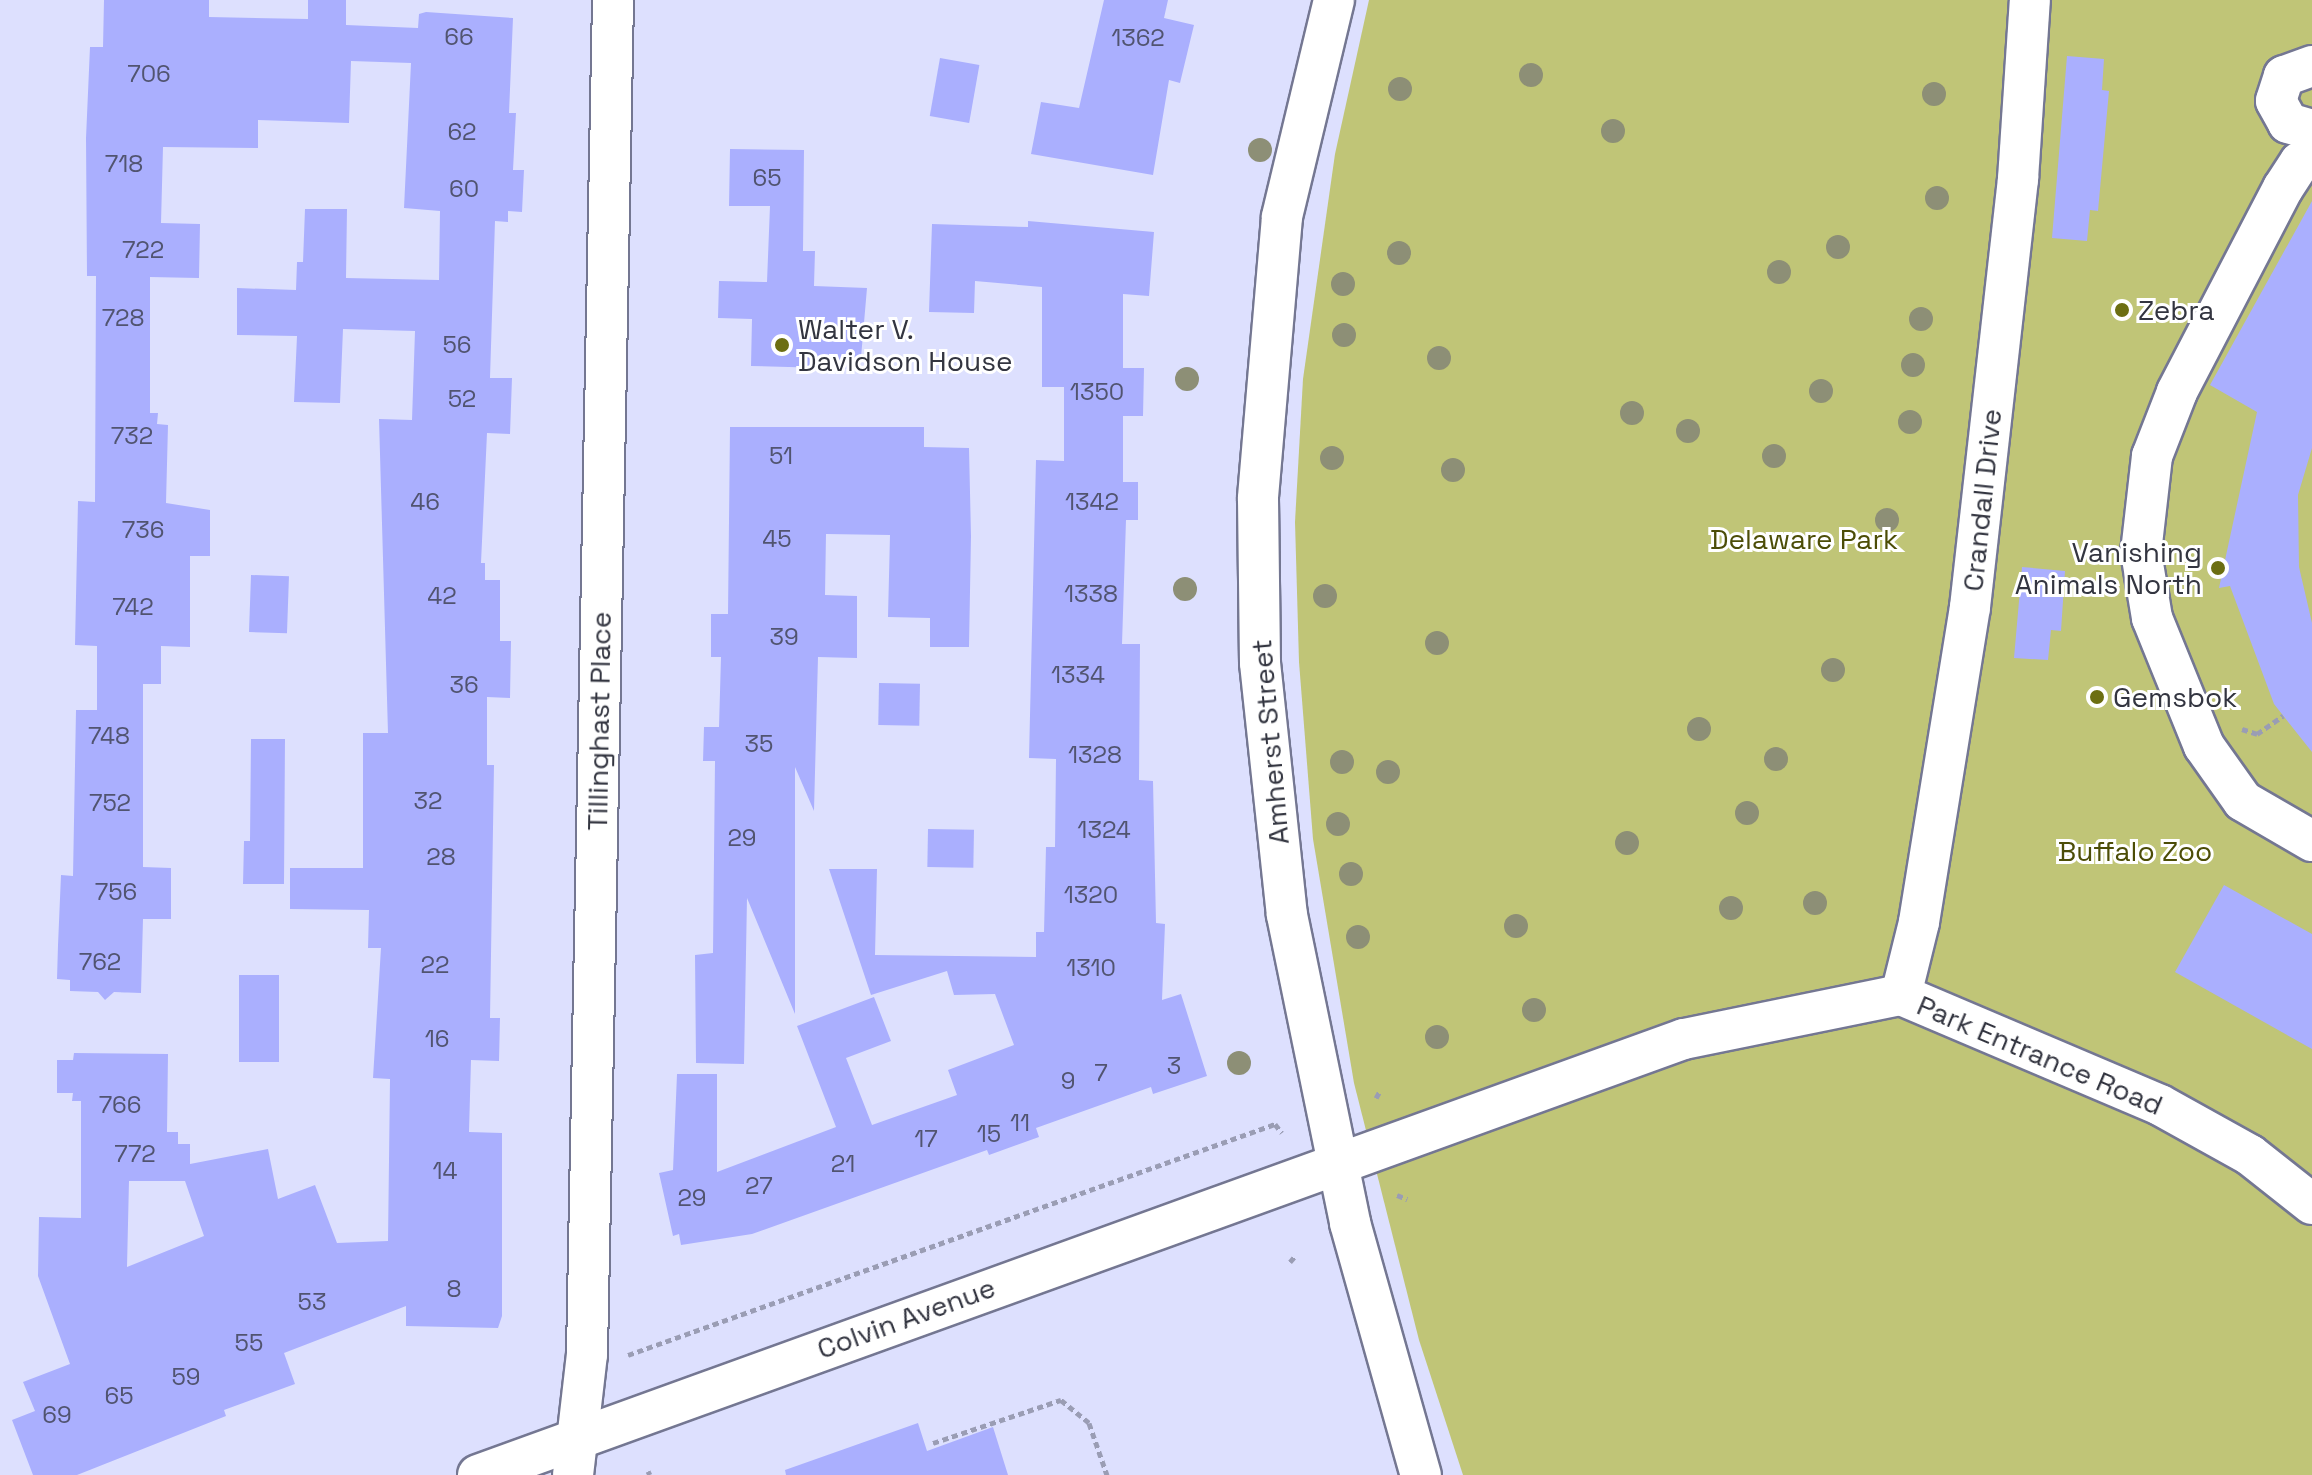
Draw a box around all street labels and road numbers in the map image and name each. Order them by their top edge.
street label: Crandall Drive [1956,407,2008,593]
street label: Tillinghast Place [580,611,618,831]
street label: Amherst Street [1244,638,1296,846]
street label: Park Entrance Road [1912,988,2168,1122]
street label: Colvin Avenue [812,1270,1000,1366]

